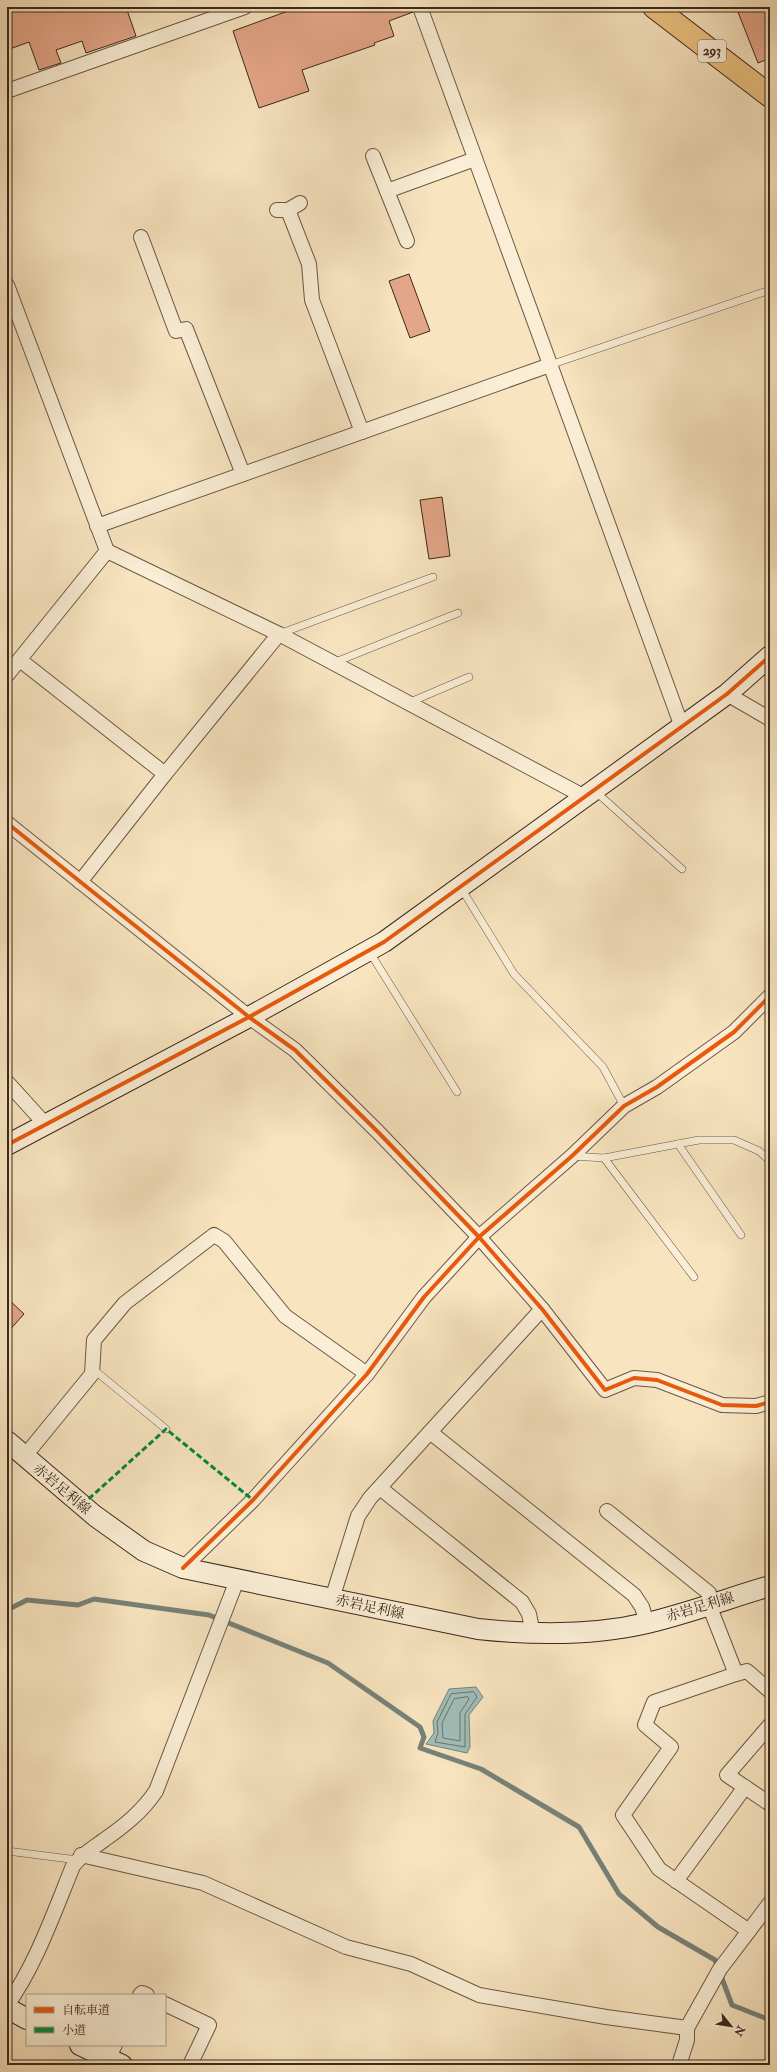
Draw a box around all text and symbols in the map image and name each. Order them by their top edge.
road number: 293 [698,40,726,62]
street label: 赤岩足利線 [30,1460,94,1518]
street label: 赤岩足利線 [664,1589,736,1625]
street label: 赤岩足利線 [334,1591,406,1623]
legend [26,1994,166,2046]
text: 自転車道 [62,2003,110,2018]
north arrow [711,2006,751,2046]
text: N [731,2022,748,2039]
text: 小道 [62,2023,86,2038]

